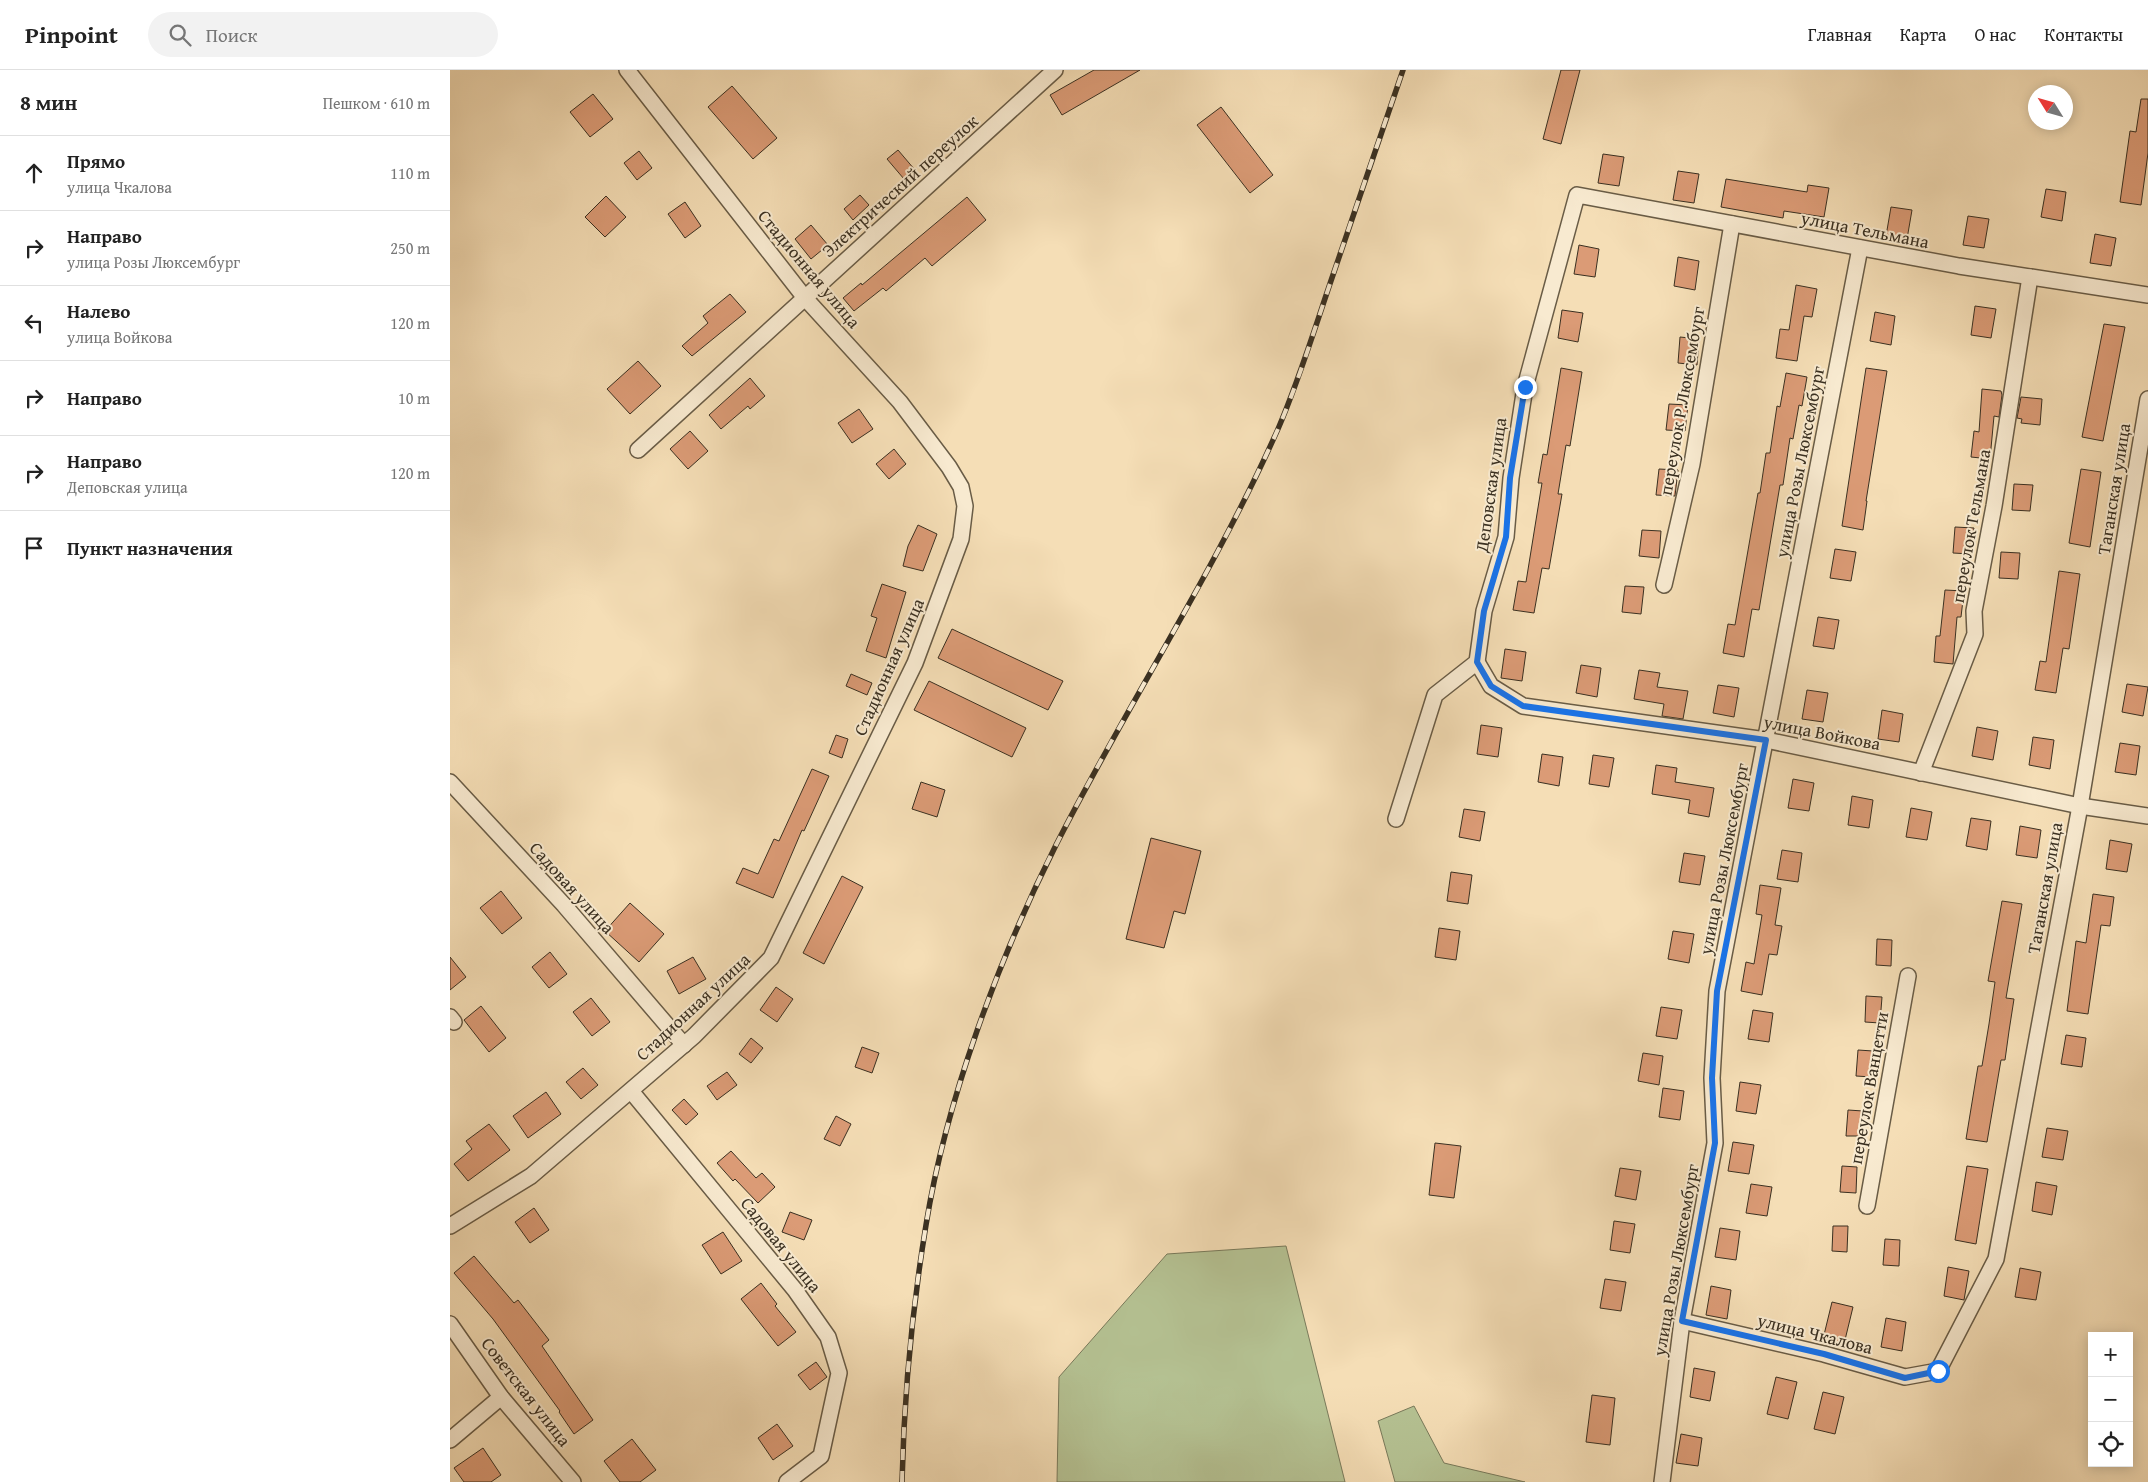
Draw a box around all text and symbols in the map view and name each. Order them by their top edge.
search box [148,12,498,57]
text: Pinpoint [25,17,118,52]
icon: search [166,21,194,49]
text: Поиск [206,21,257,49]
text: Главная [1808,21,1872,48]
text: Карта [1900,21,1946,48]
text: О нас [1974,21,2016,48]
text: Контакты [2044,21,2123,48]
north arrow [2028,85,2073,130]
text: 8 мин [20,87,77,118]
text: Пешком · 610 m [323,91,430,115]
street label: Электрический переулок [815,107,984,263]
text: Прямо [67,147,125,175]
icon: ahead [20,159,48,187]
text: 110 m [390,161,430,185]
text: улица Чкалова [67,175,172,199]
street label: Стадионная улица [752,203,868,334]
street label: улица Тельмана [1798,204,1932,255]
text: Направо [67,222,142,250]
icon: right [20,234,48,262]
text: 250 m [390,236,430,260]
text: улица Розы Люксембург [67,250,240,274]
text: Налево [67,297,130,325]
street label: переулок Р.Люксембург [1652,304,1711,497]
icon: left [20,309,48,337]
text: 120 m [390,311,430,335]
text: улица Войкова [67,325,172,349]
street label: улица Розы Люксембург [1767,363,1831,561]
route end [1514,376,1537,399]
icon: right [20,384,48,412]
text: Направо [67,384,142,412]
text: 10 m [398,386,430,410]
street label: Деповская улица [1468,415,1513,555]
street label: Таганская улица [2090,421,2137,557]
street label: переулок Тельмана [1944,446,1997,605]
text: Направо [67,447,142,475]
icon: right [20,459,48,487]
text: 120 m [390,461,430,485]
text: Деповская улица [67,475,188,499]
icon: arrive [20,534,48,562]
text: Пункт назначения [67,534,233,562]
street label: Стадионная улица [846,593,931,740]
street label: улица Войкова [1760,708,1883,757]
street label: улица Розы Люксембург [1691,760,1755,958]
street label: Таганская улица [2020,820,2069,956]
street label: Садовая улица [523,835,622,940]
street label: Стадионная улица [629,946,756,1067]
street label: переулок Ванцетти [1842,1009,1895,1166]
street label: улица Розы Люксембург [1645,1161,1706,1359]
street label: Садовая улица [734,1191,829,1299]
street label: улица Чкалова [1754,1306,1876,1361]
street label: Советская улица [475,1331,578,1453]
map controls [2088,1332,2133,1467]
button: + [2088,1332,2133,1377]
route start [1927,1360,1950,1383]
button: − [2088,1377,2133,1422]
button: locate [2088,1422,2133,1467]

